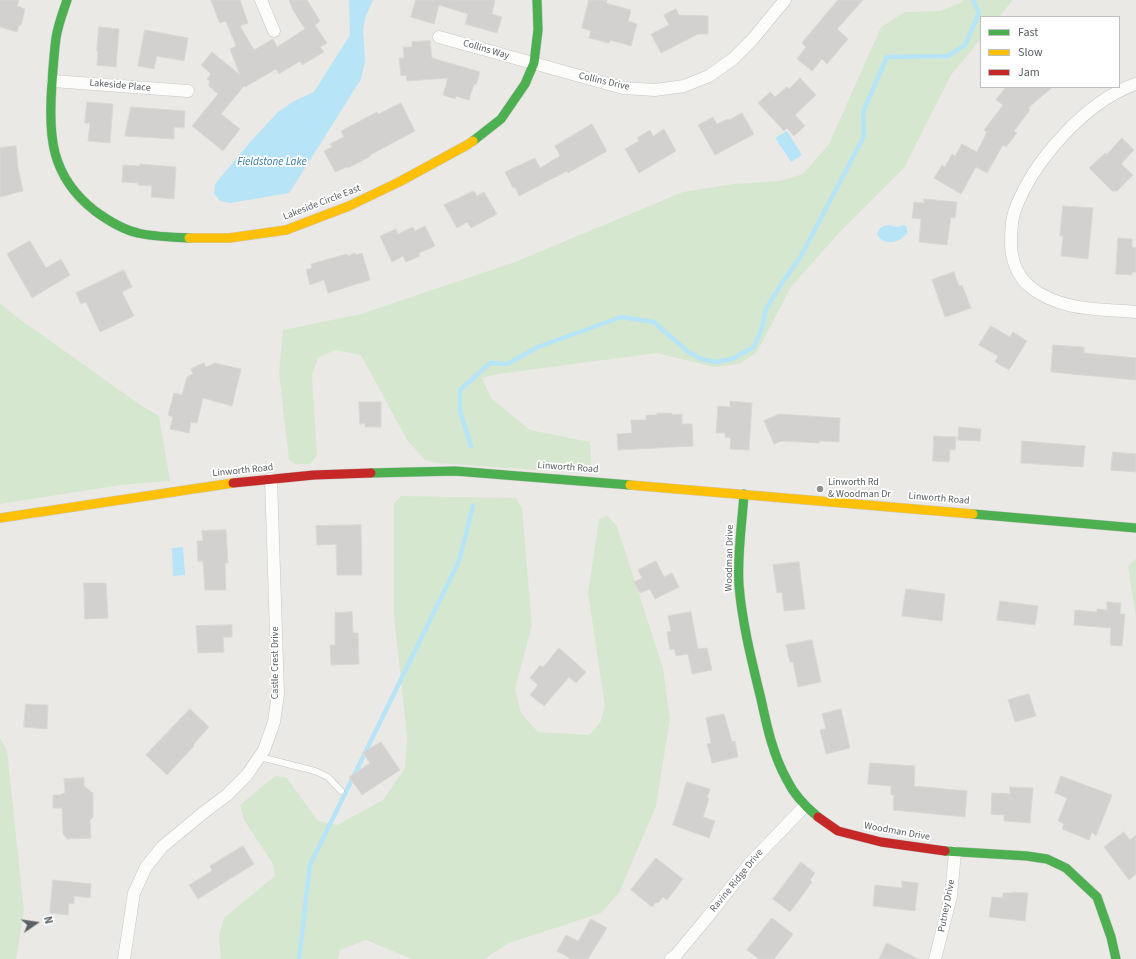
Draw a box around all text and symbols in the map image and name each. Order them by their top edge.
legend [980,16,1120,88]
text: Fast [1018,24,1038,41]
street label: Collins Way [461,38,511,62]
text: Slow [1018,44,1043,61]
text: Jam [1018,64,1040,81]
street label: Collins Drive [577,70,631,94]
street label: Lakeside Place [89,77,151,95]
water label: Fieldstone Lake [237,156,307,170]
street label: Lakeside Circle East [282,183,362,223]
street label: Linworth Road [537,460,599,476]
street label: Linworth Road [212,462,274,480]
place label: Linworth Rd & Woodman Dr [828,477,891,500]
marker: Linworth Rd & Woodman Dr [815,484,825,494]
street label: Linworth Road [908,490,970,508]
street label: Woodman Drive [723,525,737,591]
street label: Castle Crest Drive [270,627,282,699]
street label: Woodman Drive [863,820,931,844]
street label: Ravine Ridge Drive [708,847,766,915]
street label: Putney Drive [936,879,958,933]
north arrow [16,903,56,943]
text: N [40,915,56,925]

